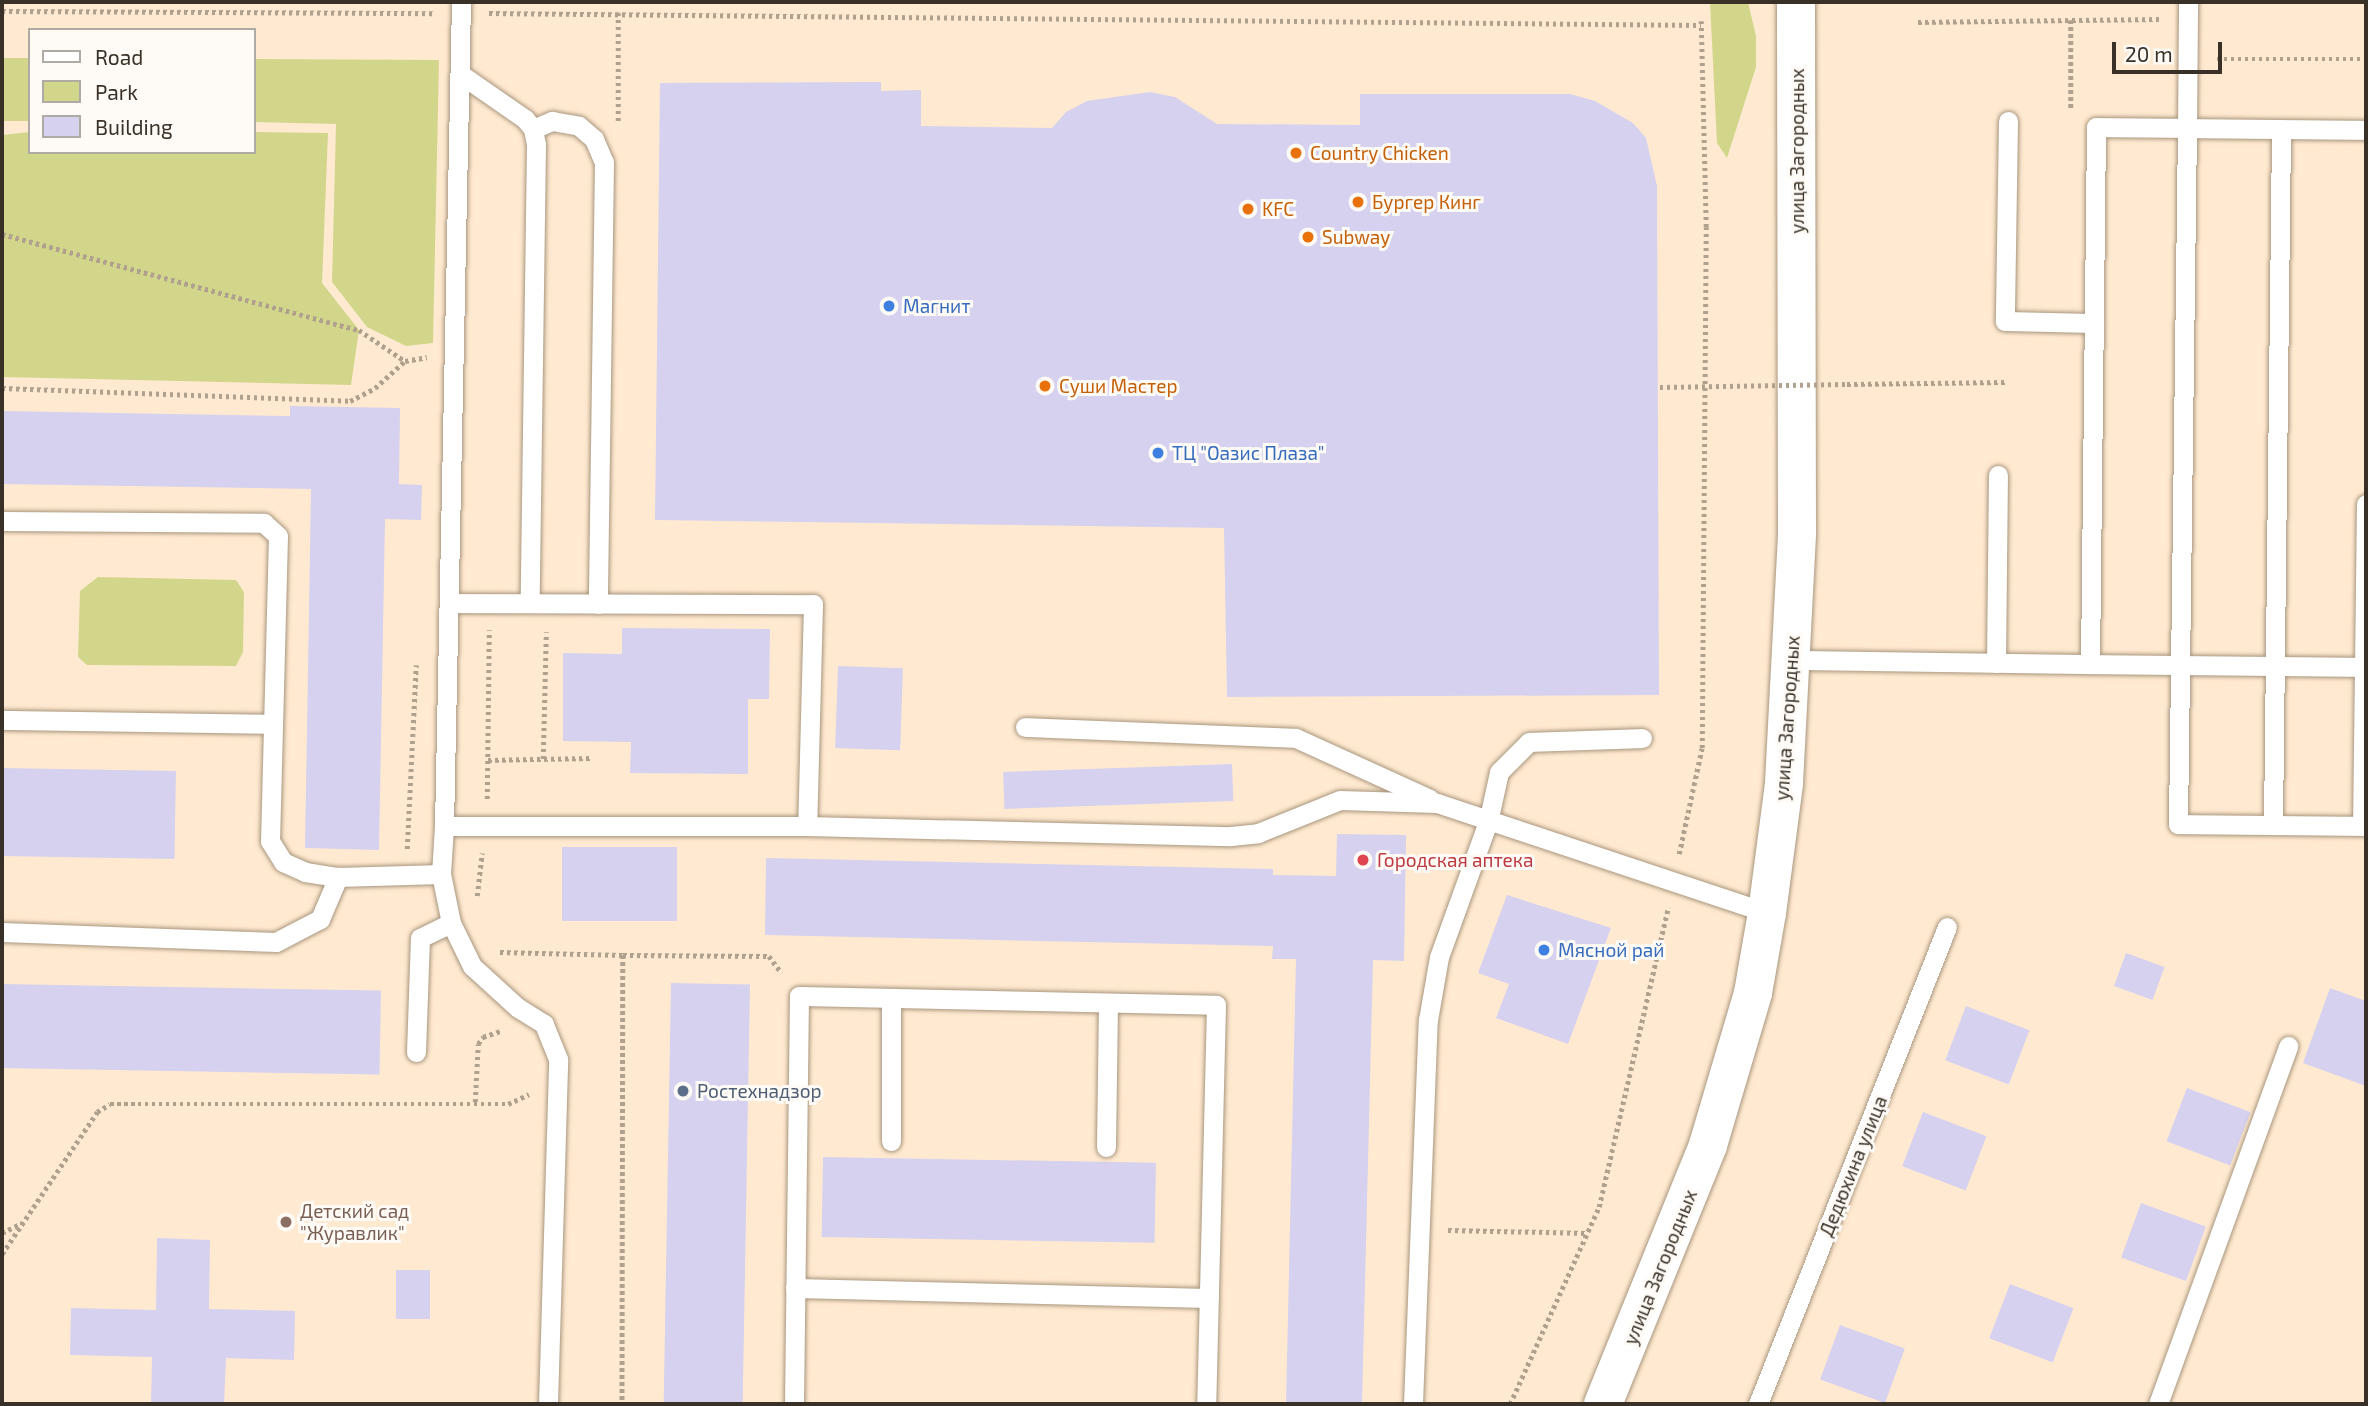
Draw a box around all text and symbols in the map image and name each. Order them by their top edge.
legend [28,28,256,154]
scale bar [2116,28,2226,72]
text: 20 m [2125,41,2173,66]
text: Road [95,44,143,69]
street label: улица Загородных [1786,68,1808,234]
text: Park [95,79,138,104]
text: Building [95,114,173,139]
place label: Country Chicken [1310,142,1449,164]
marker: Country Chicken [1288,145,1304,161]
place label: Бургер Кинг [1372,191,1481,213]
marker: Бургер Кинг [1350,194,1366,210]
place label: KFC [1262,198,1294,220]
marker: KFC [1240,201,1256,217]
place label: Subway [1322,226,1390,248]
marker: Subway [1300,229,1316,245]
place label: Магнит [903,295,970,317]
marker: Магнит [881,298,897,314]
place label: Суши Мастер [1059,375,1177,397]
marker: Суши Мастер [1037,378,1053,394]
place label: ТЦ "Оазис Плаза" [1172,442,1325,464]
marker: ТЦ "Оазис Плаза" [1150,445,1166,461]
street label: улица Загородных [1770,635,1804,801]
place label: Городская аптека [1377,849,1534,871]
marker: Городская аптека [1355,852,1371,868]
place label: Мясной рай [1558,939,1664,961]
marker: Мясной рай [1536,942,1552,958]
place label: Ростехнадзор [697,1080,822,1102]
marker: Ростехнадзор [675,1083,691,1099]
street label: Дедюхина улица [1814,1092,1892,1240]
street label: улица Загородных [1618,1186,1702,1348]
place label: Детский сад "Журавлик" [300,1200,409,1244]
marker: Детский сад "Журавлик" [278,1214,294,1230]

